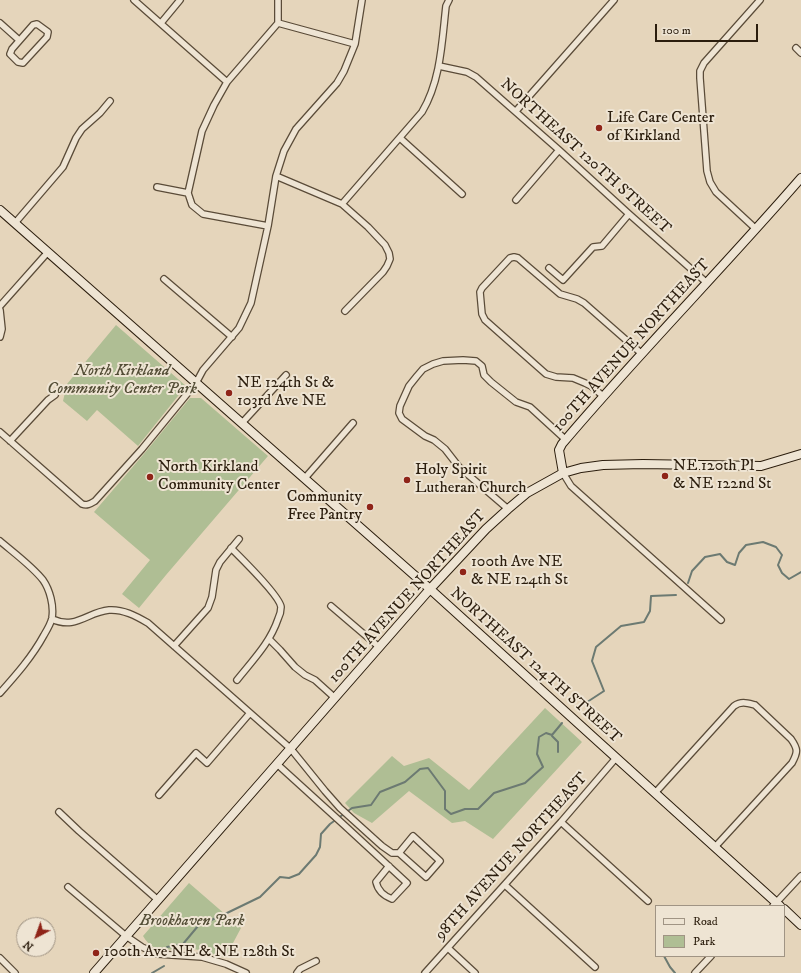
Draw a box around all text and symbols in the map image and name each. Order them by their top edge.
scale bar [657,16,760,42]
text: 100 m [662,23,691,38]
street label: NORTHEAST 120TH STREET [496,75,674,239]
place label: Life Care Center of Kirkland [607,109,714,147]
marker: Life Care Center of Kirkland [594,123,604,133]
street label: 100TH AVENUE NORTHEAST [549,256,715,436]
park label: North Kirkland Community Center Park [47,362,197,400]
place label: NE 124th St & 103rd Ave NE [237,374,334,412]
marker: NE 124th St & 103rd Ave NE [224,388,234,398]
place label: NE 120th Pl & NE 122nd St [673,457,771,495]
place label: North Kirkland Community Center [158,458,280,496]
place label: Holy Spirit Lutheran Church [415,461,527,499]
marker: NE 120th Pl & NE 122nd St [660,471,670,481]
marker: North Kirkland Community Center [145,472,155,482]
marker: Holy Spirit Lutheran Church [402,475,412,485]
place label: Community Free Pantry [287,488,362,526]
marker: Community Free Pantry [365,502,375,512]
street label: 100TH AVENUE NORTHEAST [325,507,491,687]
place label: 100th Ave NE & NE 124th St [471,553,568,591]
marker: 100th Ave NE & NE 124th St [458,567,468,577]
street label: NORTHEAST 124TH STREET [445,584,625,748]
street label: 98TH AVENUE NORTHEAST [432,769,592,945]
legend [655,905,785,957]
park label: Brookhaven Park [140,912,244,932]
text: Road [693,914,718,929]
north arrow [16,917,56,957]
text: Park [693,934,715,949]
text: N [21,937,37,954]
place label: 100th Ave NE & NE 128th St [104,943,295,963]
marker: 100th Ave NE & NE 128th St [91,948,101,958]

